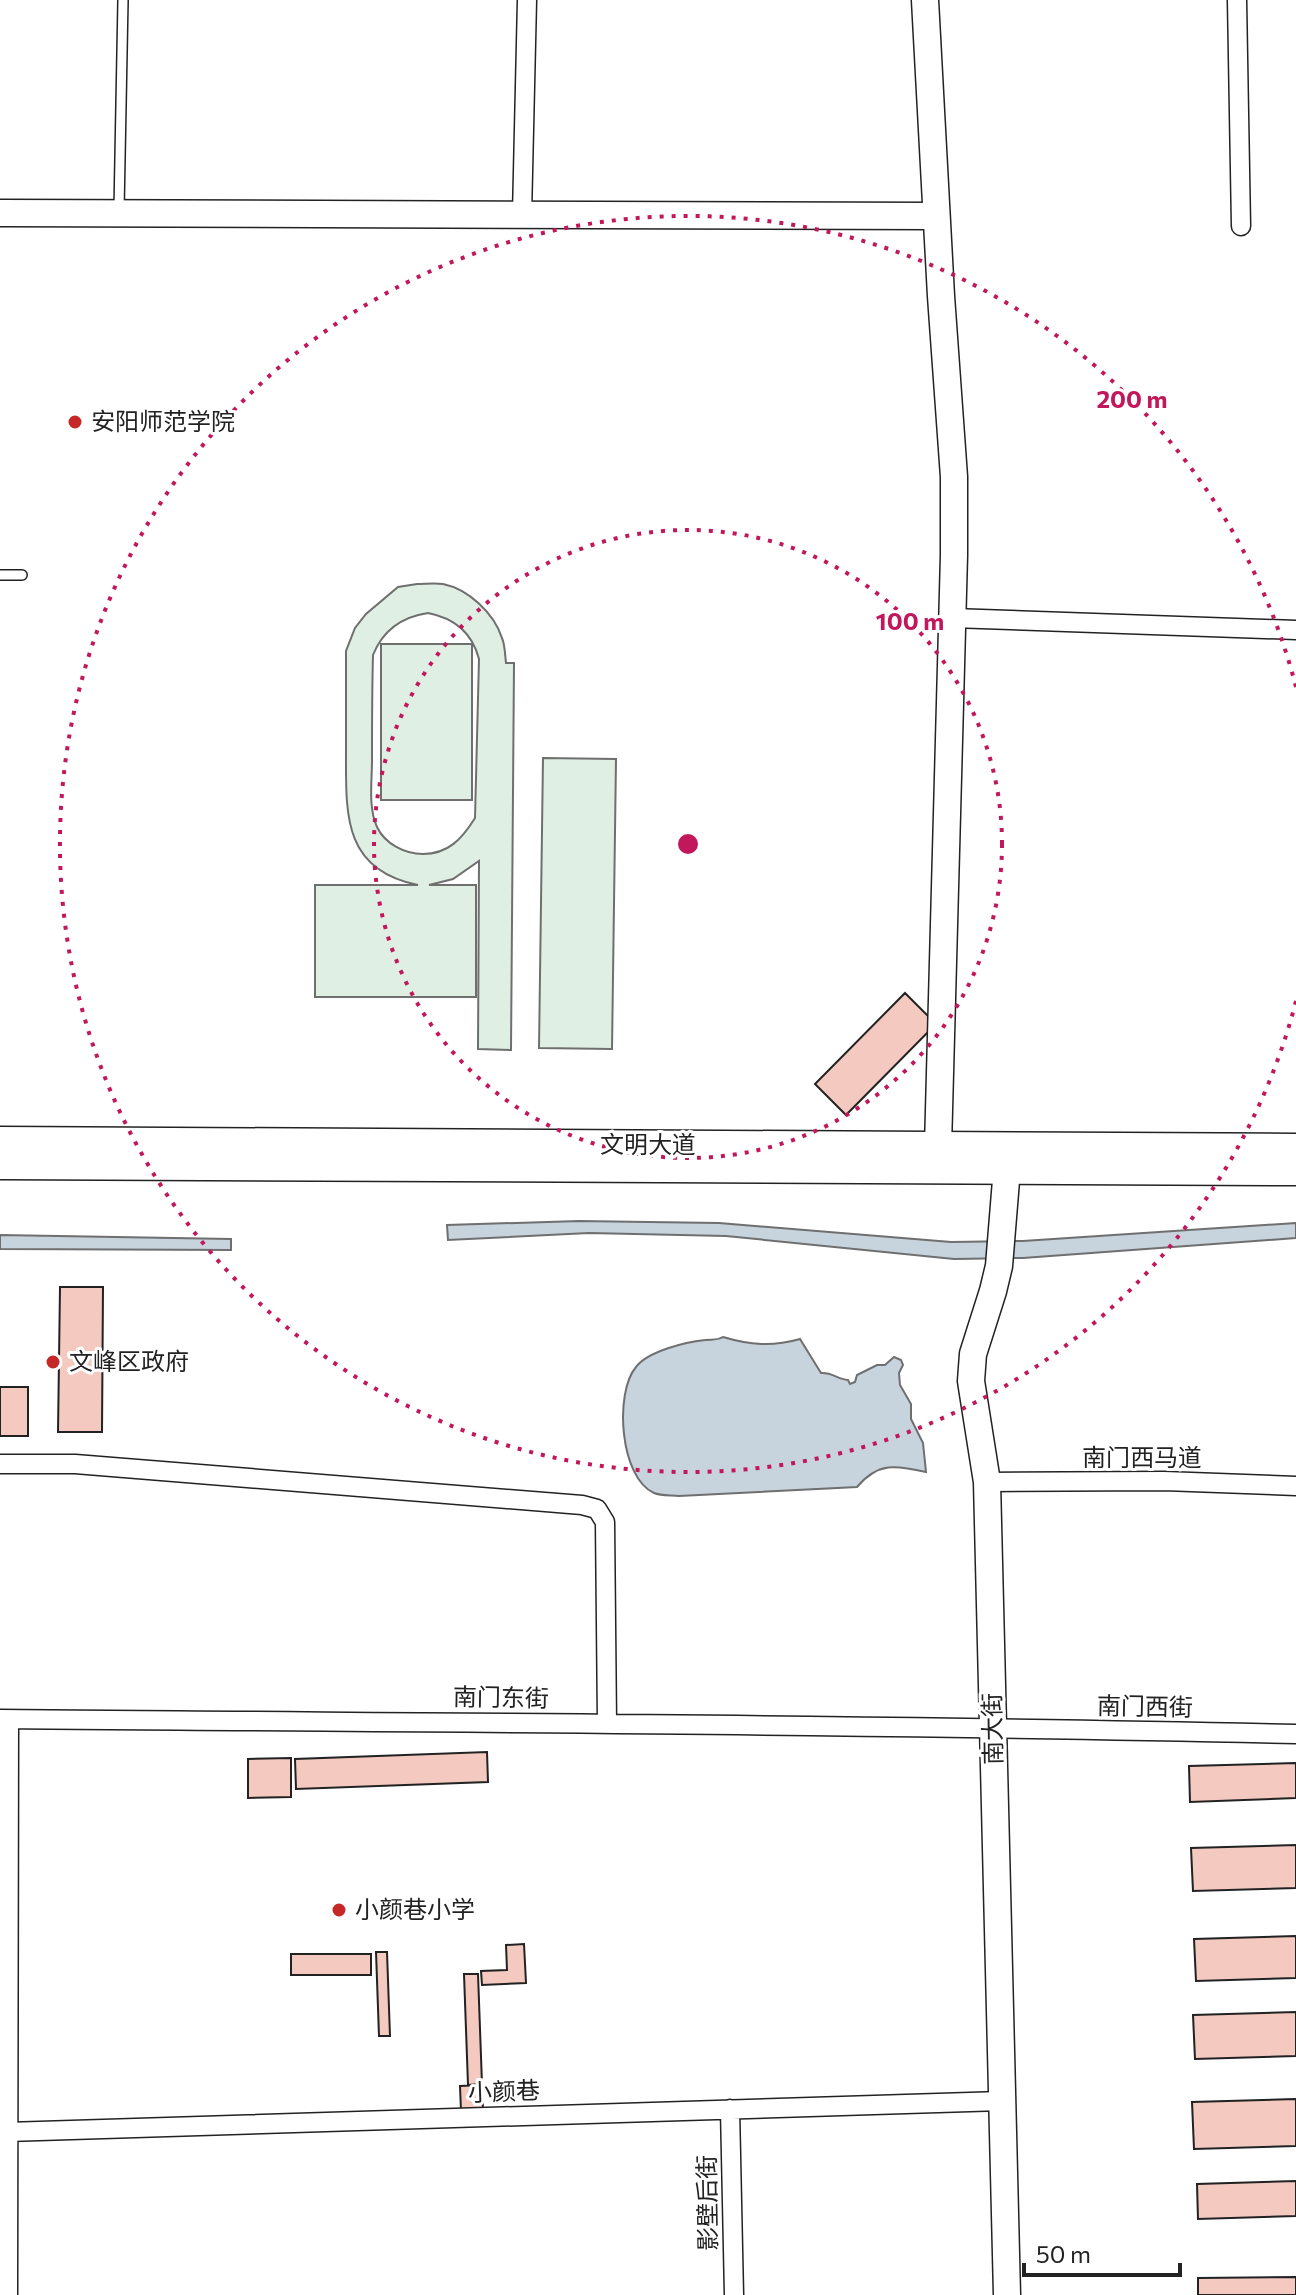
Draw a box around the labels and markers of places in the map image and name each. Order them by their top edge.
place label: 安阳师范学院 [91,406,235,435]
marker: 安阳师范学院 [66,413,84,431]
centre of rings [674,830,702,858]
place label: 文峰区政府 [69,1346,189,1375]
marker: 文峰区政府 [44,1353,62,1371]
place label: 小颜巷小学 [355,1894,475,1923]
marker: 小颜巷小学 [330,1901,348,1919]

